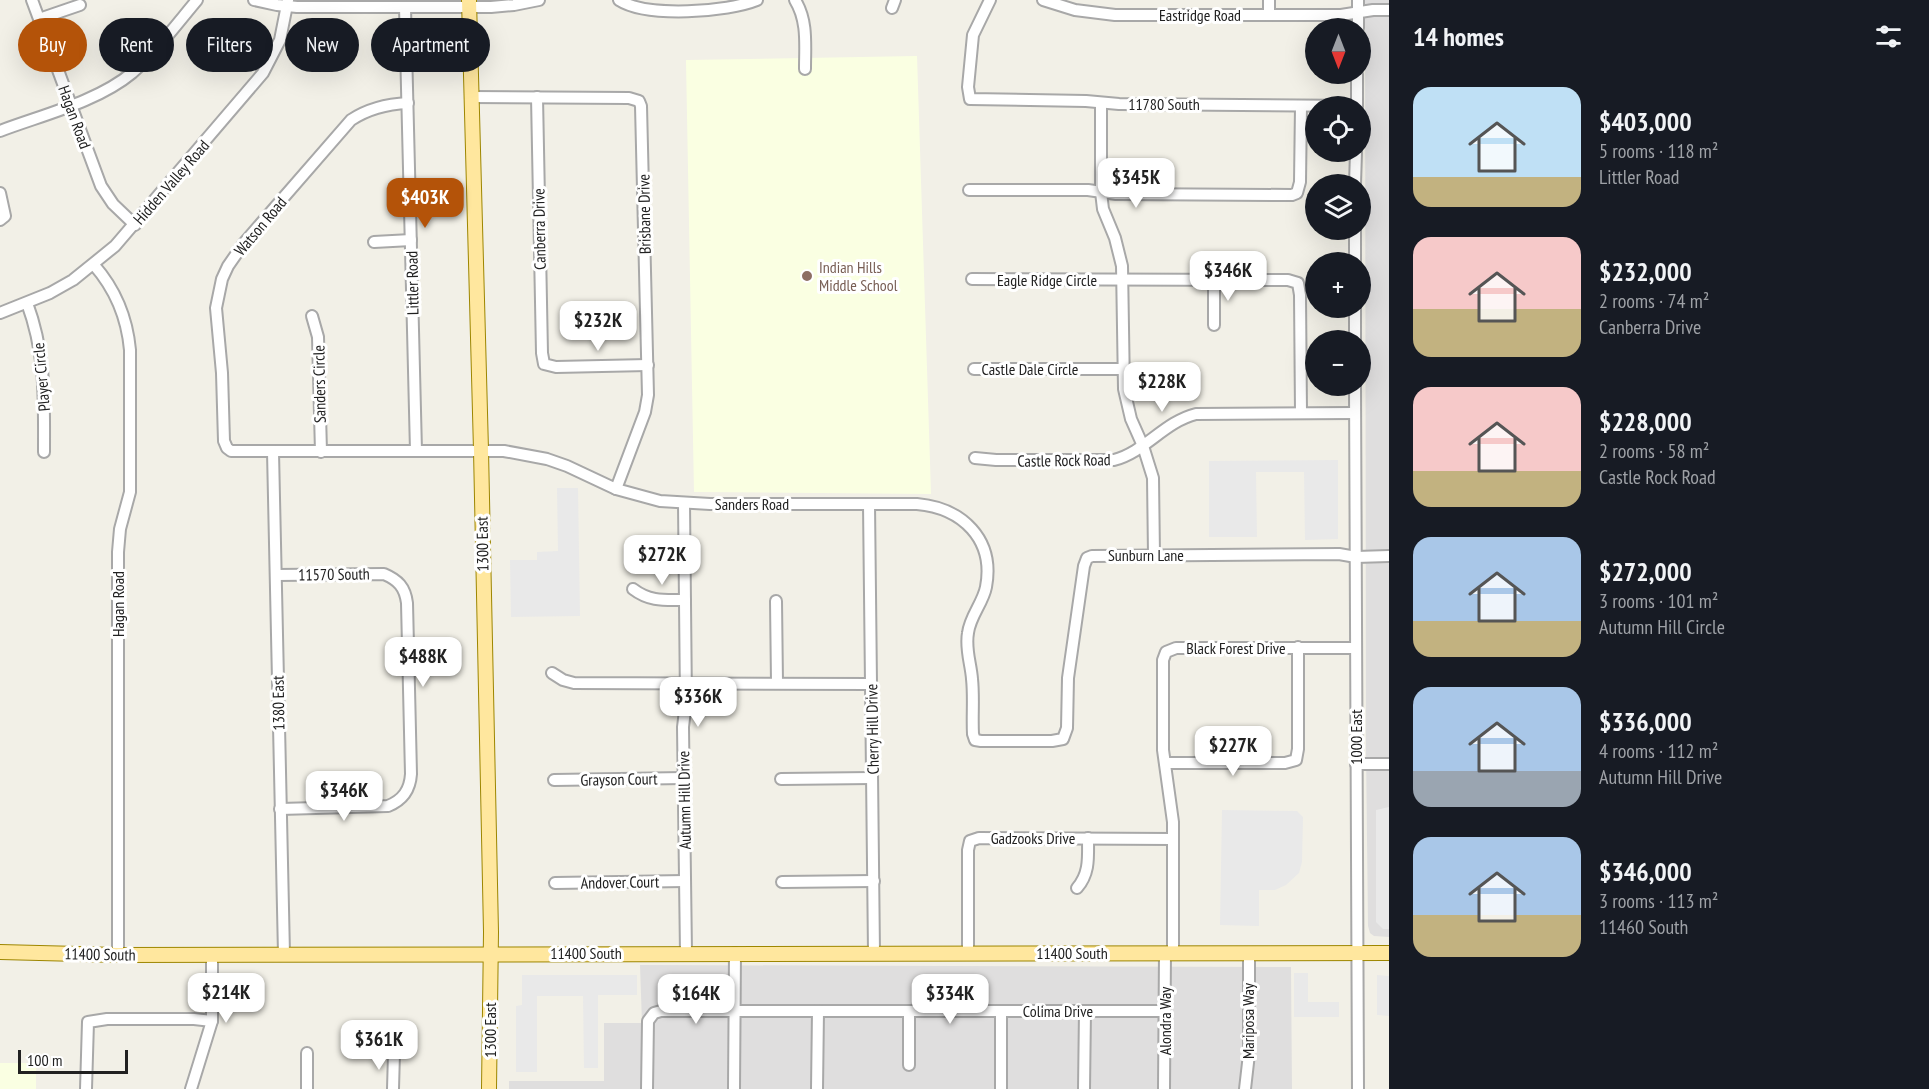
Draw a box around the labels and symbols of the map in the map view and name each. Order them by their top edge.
street label: Eastridge Road [1159,5,1241,25]
north arrow [1305,18,1371,84]
street label: Hagan Road [54,83,96,151]
street label: 11780 South [1128,94,1200,114]
street label: Hidden Valley Road [129,135,213,228]
pin: $345K [1094,158,1178,209]
street label: Brisbane Drive [633,174,655,254]
pin: $403K [383,178,467,229]
street label: Canberra Drive [528,188,550,270]
street label: Watson Road [230,192,291,260]
street label: Littler Road [401,251,423,315]
pin: $346K [1186,251,1270,302]
place label: Indian Hills Middle School [819,257,898,295]
marker: Indian Hills Middle School [800,269,814,283]
street label: Eagle Ridge Circle [997,270,1097,290]
pin: $232K [556,301,640,352]
street label: Player Circle [28,342,54,412]
street label: Sanders Circle [308,345,330,423]
street label: Castle Dale Circle [982,359,1078,379]
pin: $228K [1120,362,1204,413]
street label: Castle Rock Road [1017,449,1111,471]
street label: Sanders Road [715,494,789,514]
street label: 1300 East [472,516,492,572]
pin: $272K [620,535,704,586]
street label: Sunburn Lane [1108,545,1184,565]
street label: 11570 South [298,563,370,585]
street label: Hagan Road [108,571,128,637]
pin: $488K [381,637,465,688]
street label: Black Forest Drive [1186,638,1286,658]
street label: 1380 East [268,675,288,731]
pin: $336K [656,677,740,728]
street label: Cherry Hill Drive [861,684,883,774]
street label: 1000 East [1346,709,1366,765]
pin: $227K [1191,726,1275,777]
street label: Autumn Hill Drive [673,751,695,849]
street label: Grayson Court [580,768,658,790]
pin: $346K [302,771,386,822]
street label: Gadzooks Drive [991,828,1075,848]
street label: Andover Court [580,871,660,893]
street label: 11400 South [64,943,136,965]
street label: 11400 South [550,943,622,963]
street label: 11400 South [1036,943,1108,963]
pin: $214K [184,973,268,1024]
pin: $164K [654,974,738,1025]
pin: $334K [908,974,992,1025]
street label: Mariposa Way [1238,983,1258,1059]
street label: Alondra Way [1155,987,1175,1055]
street label: Colima Drive [1023,1001,1093,1021]
street label: 1300 East [480,1002,500,1058]
pin: $361K [337,1020,421,1071]
scale bar [18,1047,128,1074]

